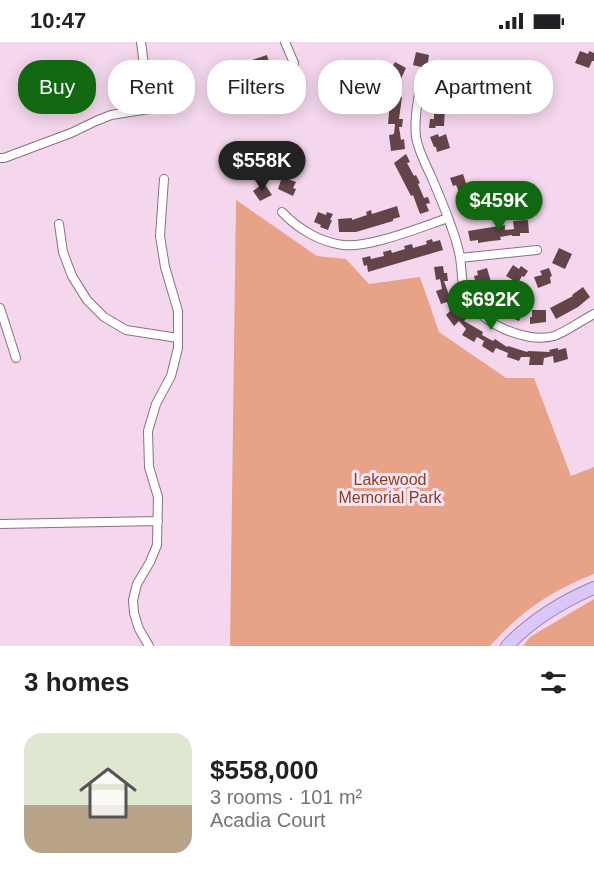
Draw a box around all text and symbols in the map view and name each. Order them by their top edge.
text: 10:47 [30,8,86,33]
chip: Buy [18,60,96,114]
chip: Rent [108,60,195,114]
chip: Filters [207,60,306,114]
chip: New [318,60,402,114]
chip: Apartment [414,60,553,114]
pin: $558K [220,141,304,192]
text: $558K [233,149,291,171]
pin: $459K [457,181,541,232]
text: $459K [470,189,528,211]
pin: $692K [449,280,533,331]
text: $692K [462,288,520,310]
park label: Lakewood Memorial Park [338,471,443,506]
icon: filters [537,666,570,699]
text: 3 homes [24,667,130,697]
text: $558,000 [210,755,318,785]
icon: home [72,757,144,829]
text: 3 rooms · 101 m² [210,786,362,808]
text: Acadia Court [210,809,326,831]

